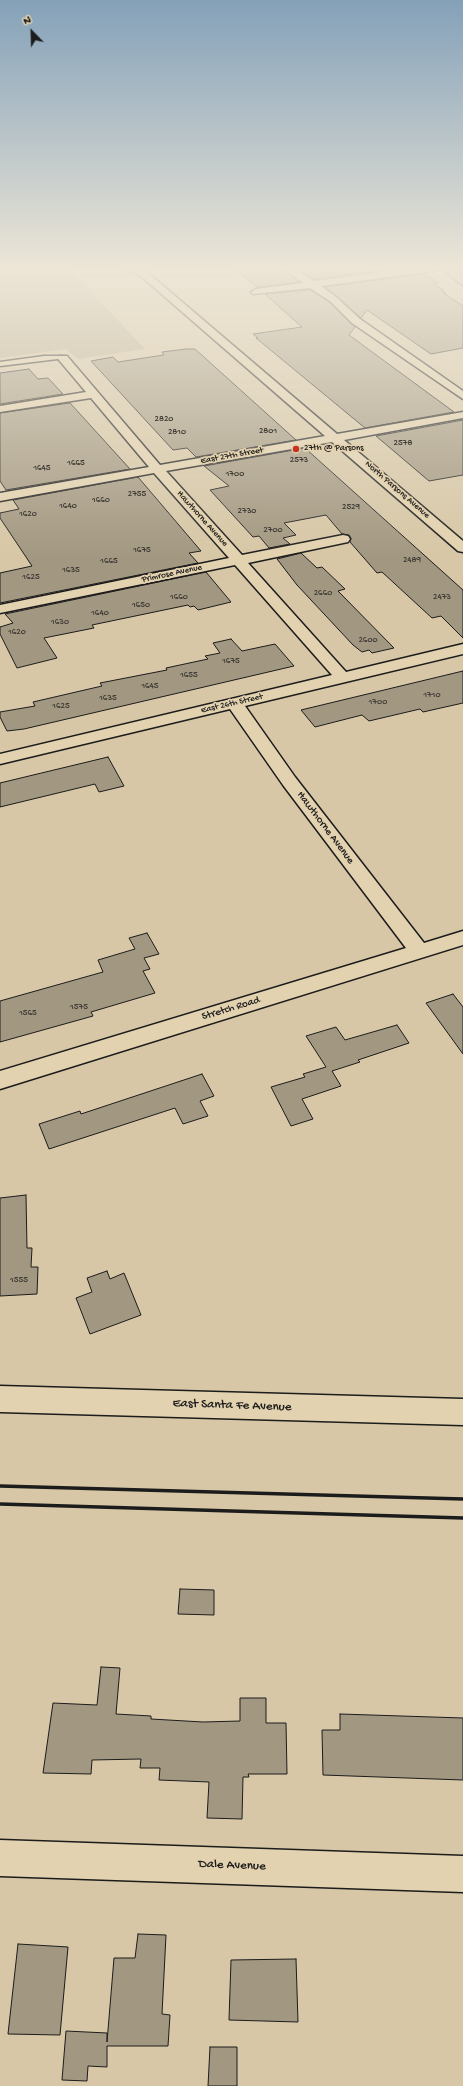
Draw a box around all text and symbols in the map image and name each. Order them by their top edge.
north arrow [12,12,52,52]
text: N [22,14,33,28]
house number: 2820 [155,415,173,425]
house number: 2801 [259,427,277,437]
house number: 2810 [168,428,186,438]
house number: 2578 [394,439,412,449]
marker: 27th @ Parsons [291,444,301,454]
place label: 27th @ Parsons [304,444,363,454]
street label: East 27th Street [200,445,264,467]
house number: 2573 [290,456,308,466]
house number: 1665 [67,459,85,469]
street label: North Parsons Avenue [362,459,432,521]
house number: 1645 [33,464,51,474]
house number: 1700 [226,470,244,480]
street label: Hawthorne Avenue [174,489,230,549]
house number: 2755 [128,490,146,500]
house number: 1660 [92,496,110,506]
house number: 1640 [59,502,77,512]
house number: 2529 [342,503,360,513]
house number: 2730 [238,507,256,517]
house number: 1620 [19,510,37,520]
house number: 2700 [263,526,283,536]
house number: 1675 [133,546,151,556]
house number: 2489 [403,556,421,566]
house number: 1665 [100,557,118,567]
street label: Primrose Avenue [141,562,203,586]
house number: 1635 [62,566,80,576]
house number: 1625 [22,573,40,583]
house number: 2660 [314,589,332,599]
house number: 1660 [170,593,188,603]
house number: 2473 [433,593,451,603]
house number: 1650 [132,601,150,611]
house number: 1640 [91,609,109,619]
house number: 1630 [51,618,69,628]
house number: 1620 [8,628,26,638]
house number: 2600 [358,636,378,646]
house number: 1675 [222,657,240,667]
house number: 1655 [180,671,198,681]
house number: 1645 [141,682,159,692]
house number: 1710 [423,691,441,701]
street label: East 26th Street [200,692,264,716]
house number: 1635 [99,694,117,704]
house number: 1700 [369,698,387,708]
house number: 1625 [52,702,70,712]
street label: Hawthorne Avenue [293,789,357,867]
street label: Stretch Road [200,994,262,1024]
house number: 1575 [70,1003,88,1013]
house number: 1565 [19,1009,37,1019]
house number: 1555 [10,1276,28,1286]
street label: East Santa Fe Avenue [172,1396,292,1416]
street label: Dale Avenue [198,1857,266,1875]

